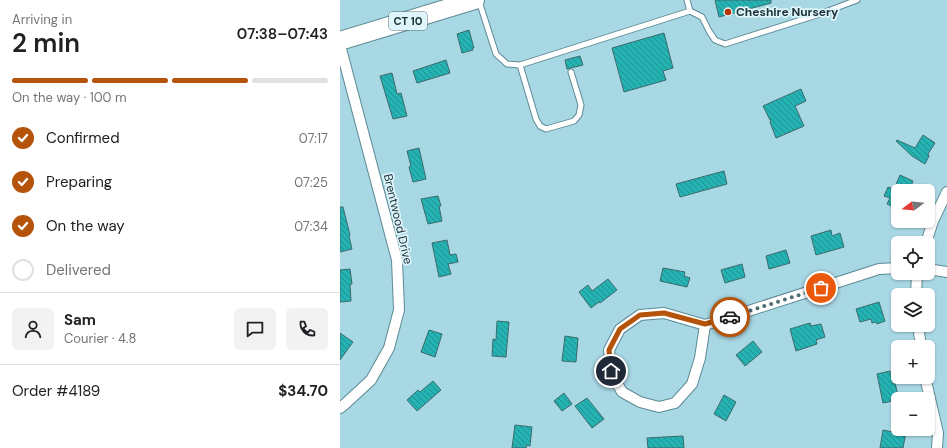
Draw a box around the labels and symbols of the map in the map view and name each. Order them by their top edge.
place label: Cheshire Nursery [736,4,839,20]
marker: Cheshire Nursery [723,7,733,17]
road number: CT 10 [389,12,427,30]
street label: Brentwood Drive [380,172,416,266]
north arrow [891,184,935,228]
pin [804,271,838,305]
courier [710,297,750,337]
pin [594,354,628,388]

